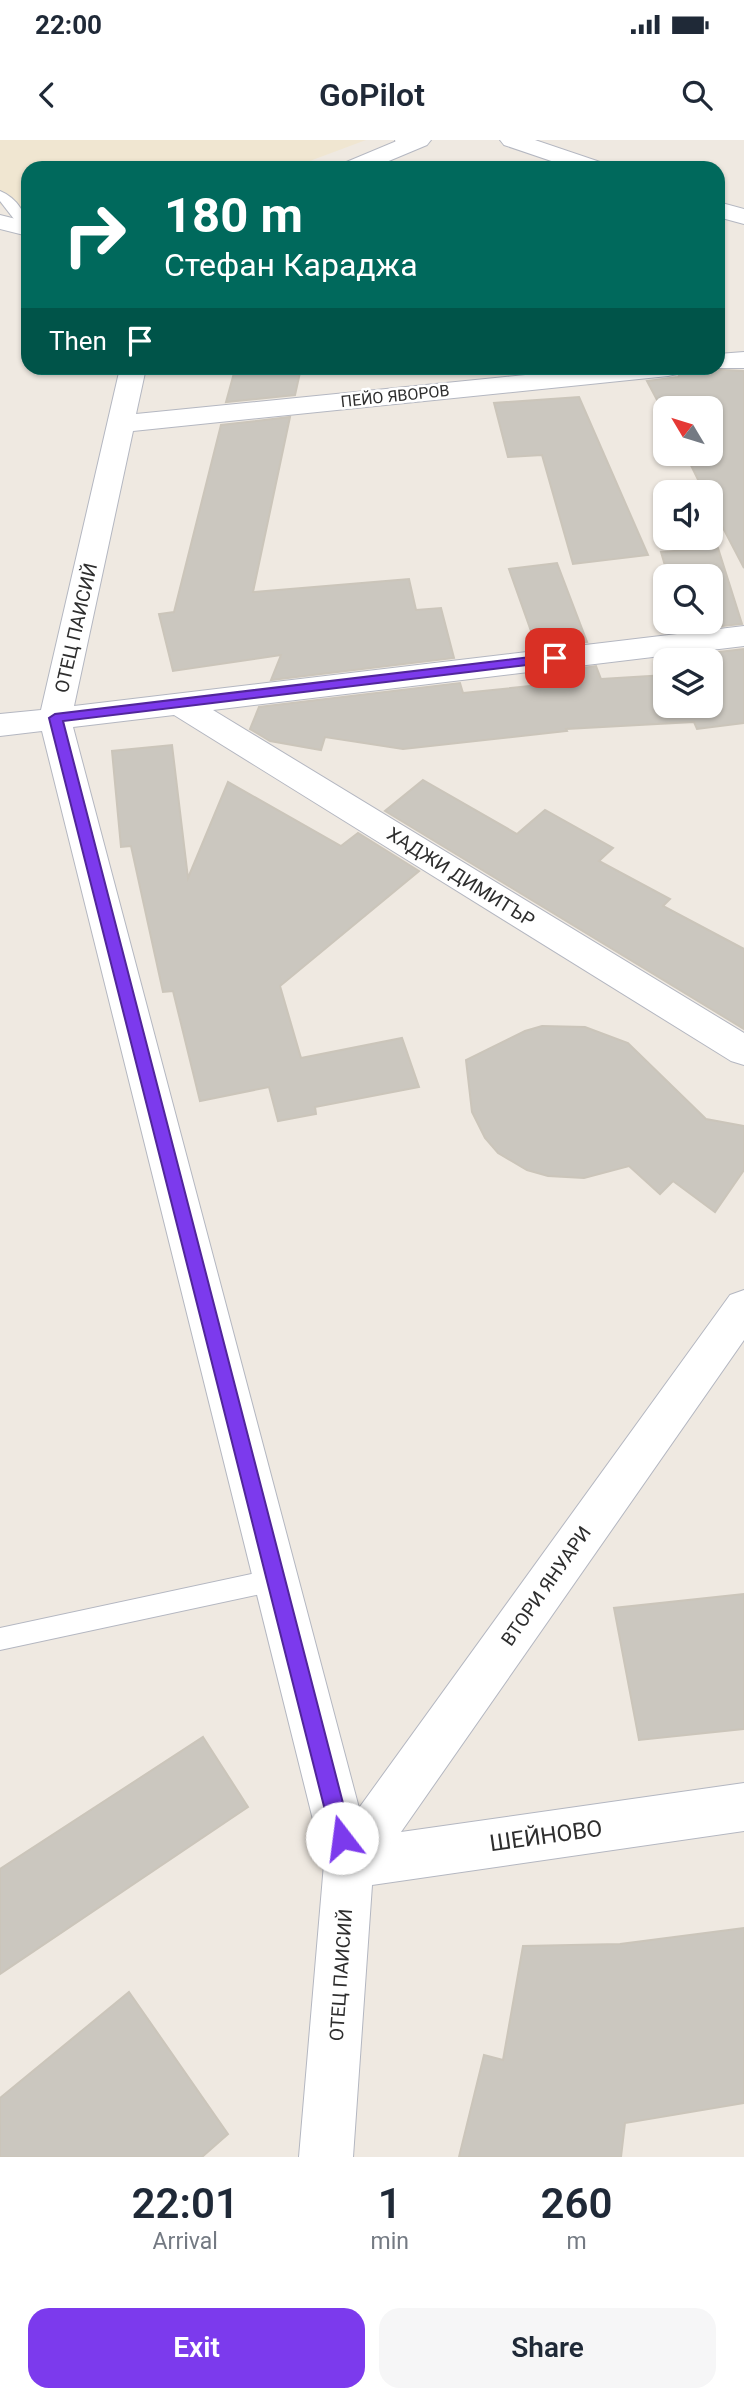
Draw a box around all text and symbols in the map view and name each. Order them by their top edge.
text: 22:00 [35,10,102,40]
icon: back [28,76,66,114]
text: GoPilot [319,76,425,114]
icon: search [678,76,716,114]
text: 180 m [164,187,303,244]
icon: right [49,189,140,280]
text: Стефан Караджа [164,246,418,284]
icon: arrive [121,322,159,360]
text: Then [49,326,107,356]
street label: ПЕЙО ЯВОРОВ [340,381,450,411]
north arrow [653,396,723,466]
map controls [653,396,723,718]
button: sound [653,480,723,550]
street label: ОТЕЦ ПАИСИЙ [50,561,102,695]
button: search [653,564,723,634]
pin [525,628,585,688]
icon: arrive [536,639,574,677]
button: layers [653,648,723,718]
street label: ХАДЖИ ДИМИТЪР [383,822,539,932]
street label: ВТОРИ ЯНУАРИ [496,1522,596,1650]
position arrow [305,1801,379,1875]
street label: ШЕЙНОВО [488,1814,604,1857]
street label: ОТЕЦ ПАИСИЙ [325,1908,357,2042]
text: 22:01 [132,2179,239,2228]
text: 1 [378,2179,402,2228]
text: 260 [540,2179,612,2228]
text: Arrival [153,2228,218,2255]
text: min [370,2228,409,2255]
text: m [566,2228,587,2255]
button: Exit [28,2308,365,2388]
button: Share [379,2308,716,2388]

